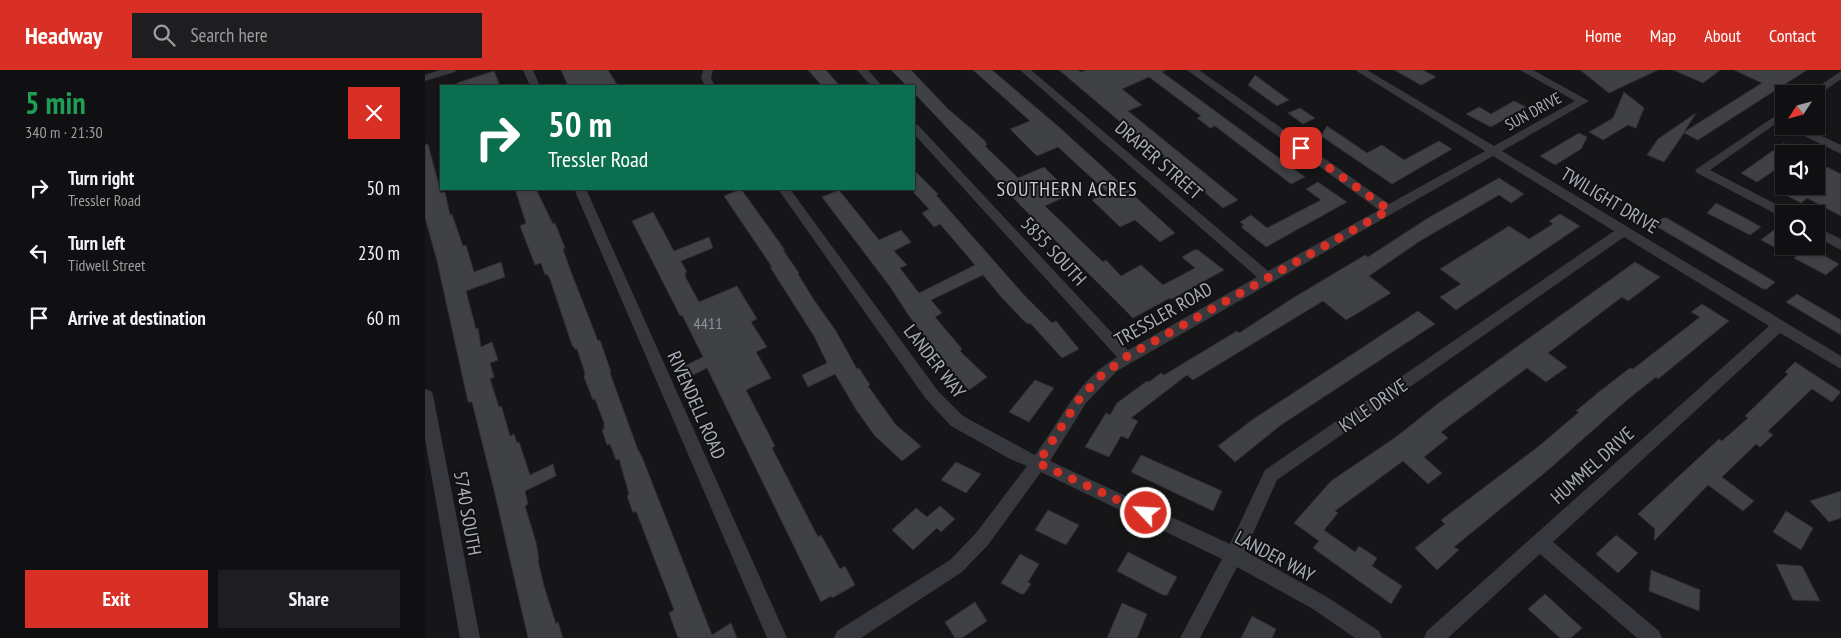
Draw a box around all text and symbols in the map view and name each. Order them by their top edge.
search box [132,13,482,58]
text: Headway [25,20,102,51]
icon: search [150,21,178,49]
text: Search here [190,23,268,47]
text: Home [1585,24,1622,47]
text: Map [1650,24,1676,47]
text: About [1704,24,1741,47]
text: Contact [1769,24,1816,47]
text: 5 min [25,83,86,122]
north arrow [1775,85,1825,135]
map controls [1775,85,1825,255]
button: close [348,87,400,139]
street label: SUN DRIVE [1501,87,1565,135]
text: 50 m [548,101,612,147]
icon: right [465,105,530,170]
street label: DRAPER STREET [1110,115,1208,205]
text: 340 m · 21:30 [25,122,103,142]
pin [1280,127,1322,169]
icon: arrive [1287,134,1315,162]
text: Tressler Road [548,145,648,173]
button: sound [1775,145,1825,195]
street label: TWILIGHT DRIVE [1557,161,1663,239]
text: Turn right [68,166,134,190]
icon: right [25,174,53,202]
text: 50 m [367,176,400,200]
district label: SOUTHERN ACRES [996,176,1138,202]
text: Tressler Road [68,190,141,210]
button: search [1775,205,1825,255]
street label: 5855 SOUTH [1016,212,1092,290]
text: Turn left [68,231,125,255]
icon: left [25,239,53,267]
text: 230 m [358,241,400,265]
text: Tidwell Street [68,255,145,275]
street label: TRESSLER ROAD [1110,276,1216,352]
icon: arrive [25,304,53,332]
text: Arrive at destination [68,306,206,330]
text: 60 m [367,306,400,330]
house number: 4411 [694,313,722,333]
street label: LANDER WAY [899,319,971,403]
street label: RIVENDELL ROAD [663,347,731,463]
street label: KYLE DRIVE [1334,373,1412,437]
street label: HUMMEL DRIVE [1545,421,1639,509]
street label: 5740 SOUTH [449,469,487,557]
position arrow [1119,486,1171,538]
street label: LANDER WAY [1231,525,1319,587]
button: Exit [25,570,208,628]
button: Share [218,570,400,628]

